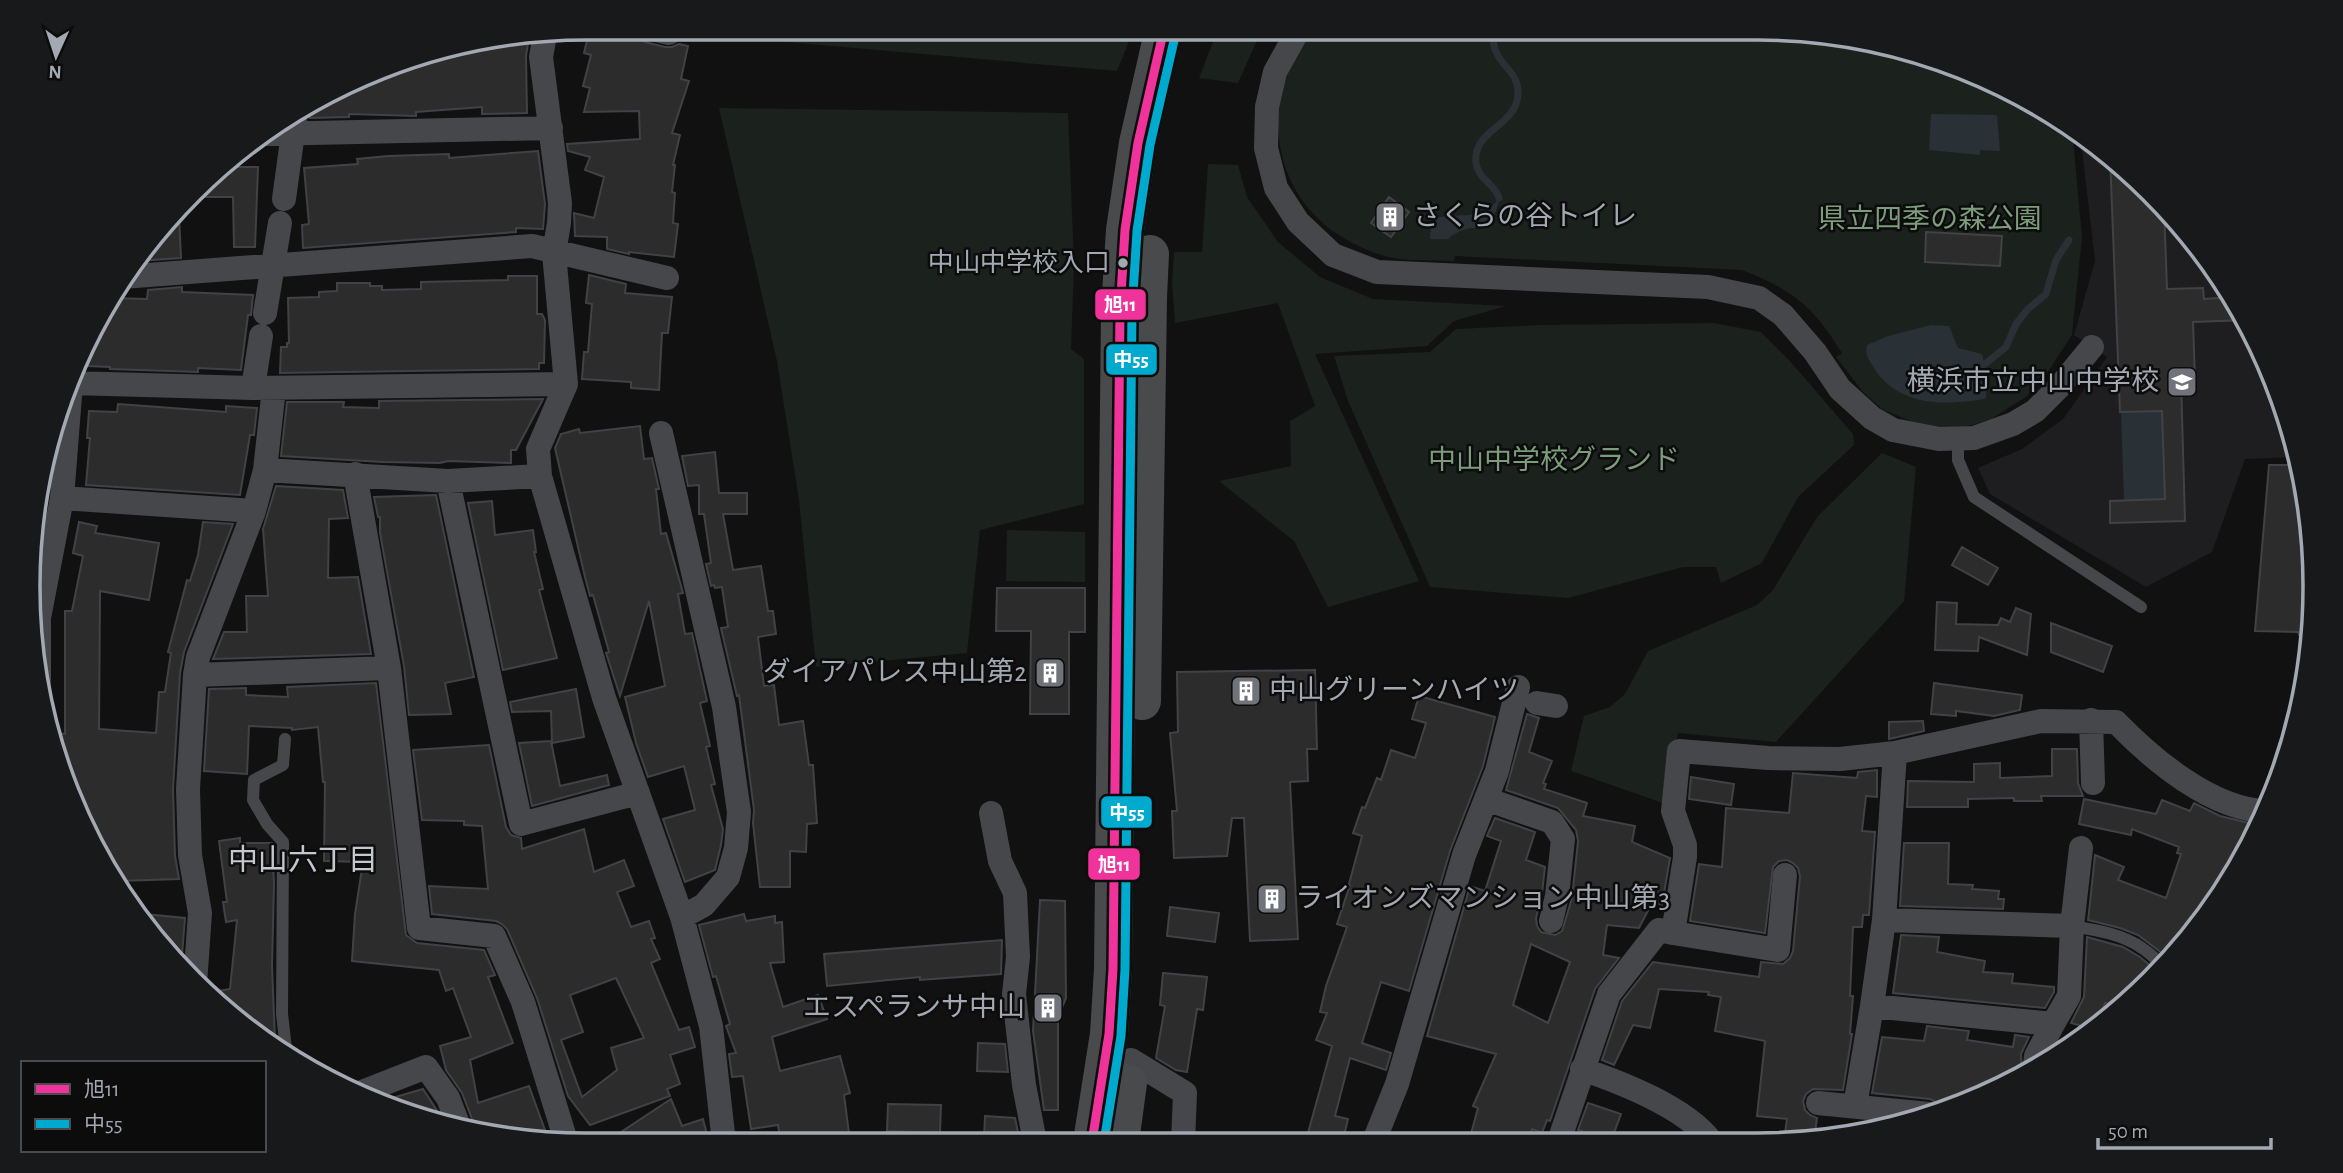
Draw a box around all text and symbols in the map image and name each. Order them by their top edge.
north arrow [21,21,91,91]
text: N [48,62,62,81]
building icon: さくらの谷トイレ [1373,200,1407,234]
place label: さくらの谷トイレ [1413,202,1637,231]
park label: 県立四季の森公園 [1818,204,2042,234]
place label: 中山中学校入口 [928,248,1110,276]
marker: 中山中学校入口 [1116,256,1130,270]
line badge: 旭11 [1094,288,1147,321]
text: 旭11 [1104,295,1136,315]
line badge: 中55 [1105,343,1158,376]
text: 中55 [1113,350,1149,370]
school or university icon: 横浜市立中山中学校 [2165,365,2199,399]
place label: 横浜市立中山中学校 [1907,366,2159,396]
park label: 中山中学校グランド [1428,445,1680,475]
building icon: ダイアパレス中山第2 [1033,656,1067,690]
place label: ダイアパレス中山第2 [763,657,1027,687]
building icon: 中山グリーンハイツ [1229,674,1263,708]
place label: 中山グリーンハイツ [1269,675,1519,705]
line badge: 中55 [1100,795,1153,829]
text: 中55 [1109,803,1145,823]
district label: 中山六丁目 [228,844,378,876]
line badge: 旭11 [1087,847,1141,881]
text: 旭11 [1098,855,1130,875]
building icon: ライオンズマンション中山第3 [1255,882,1289,916]
place label: ライオンズマンション中山第3 [1295,883,1670,913]
building icon: エスペランサ中山 [1031,991,1065,1025]
place label: エスペランサ中山 [803,992,1025,1022]
legend [21,1061,266,1152]
text: 旭11 [84,1078,119,1100]
scale bar [2098,1106,2271,1150]
text: 中55 [84,1113,123,1135]
text: 50 m [2108,1121,2148,1142]

